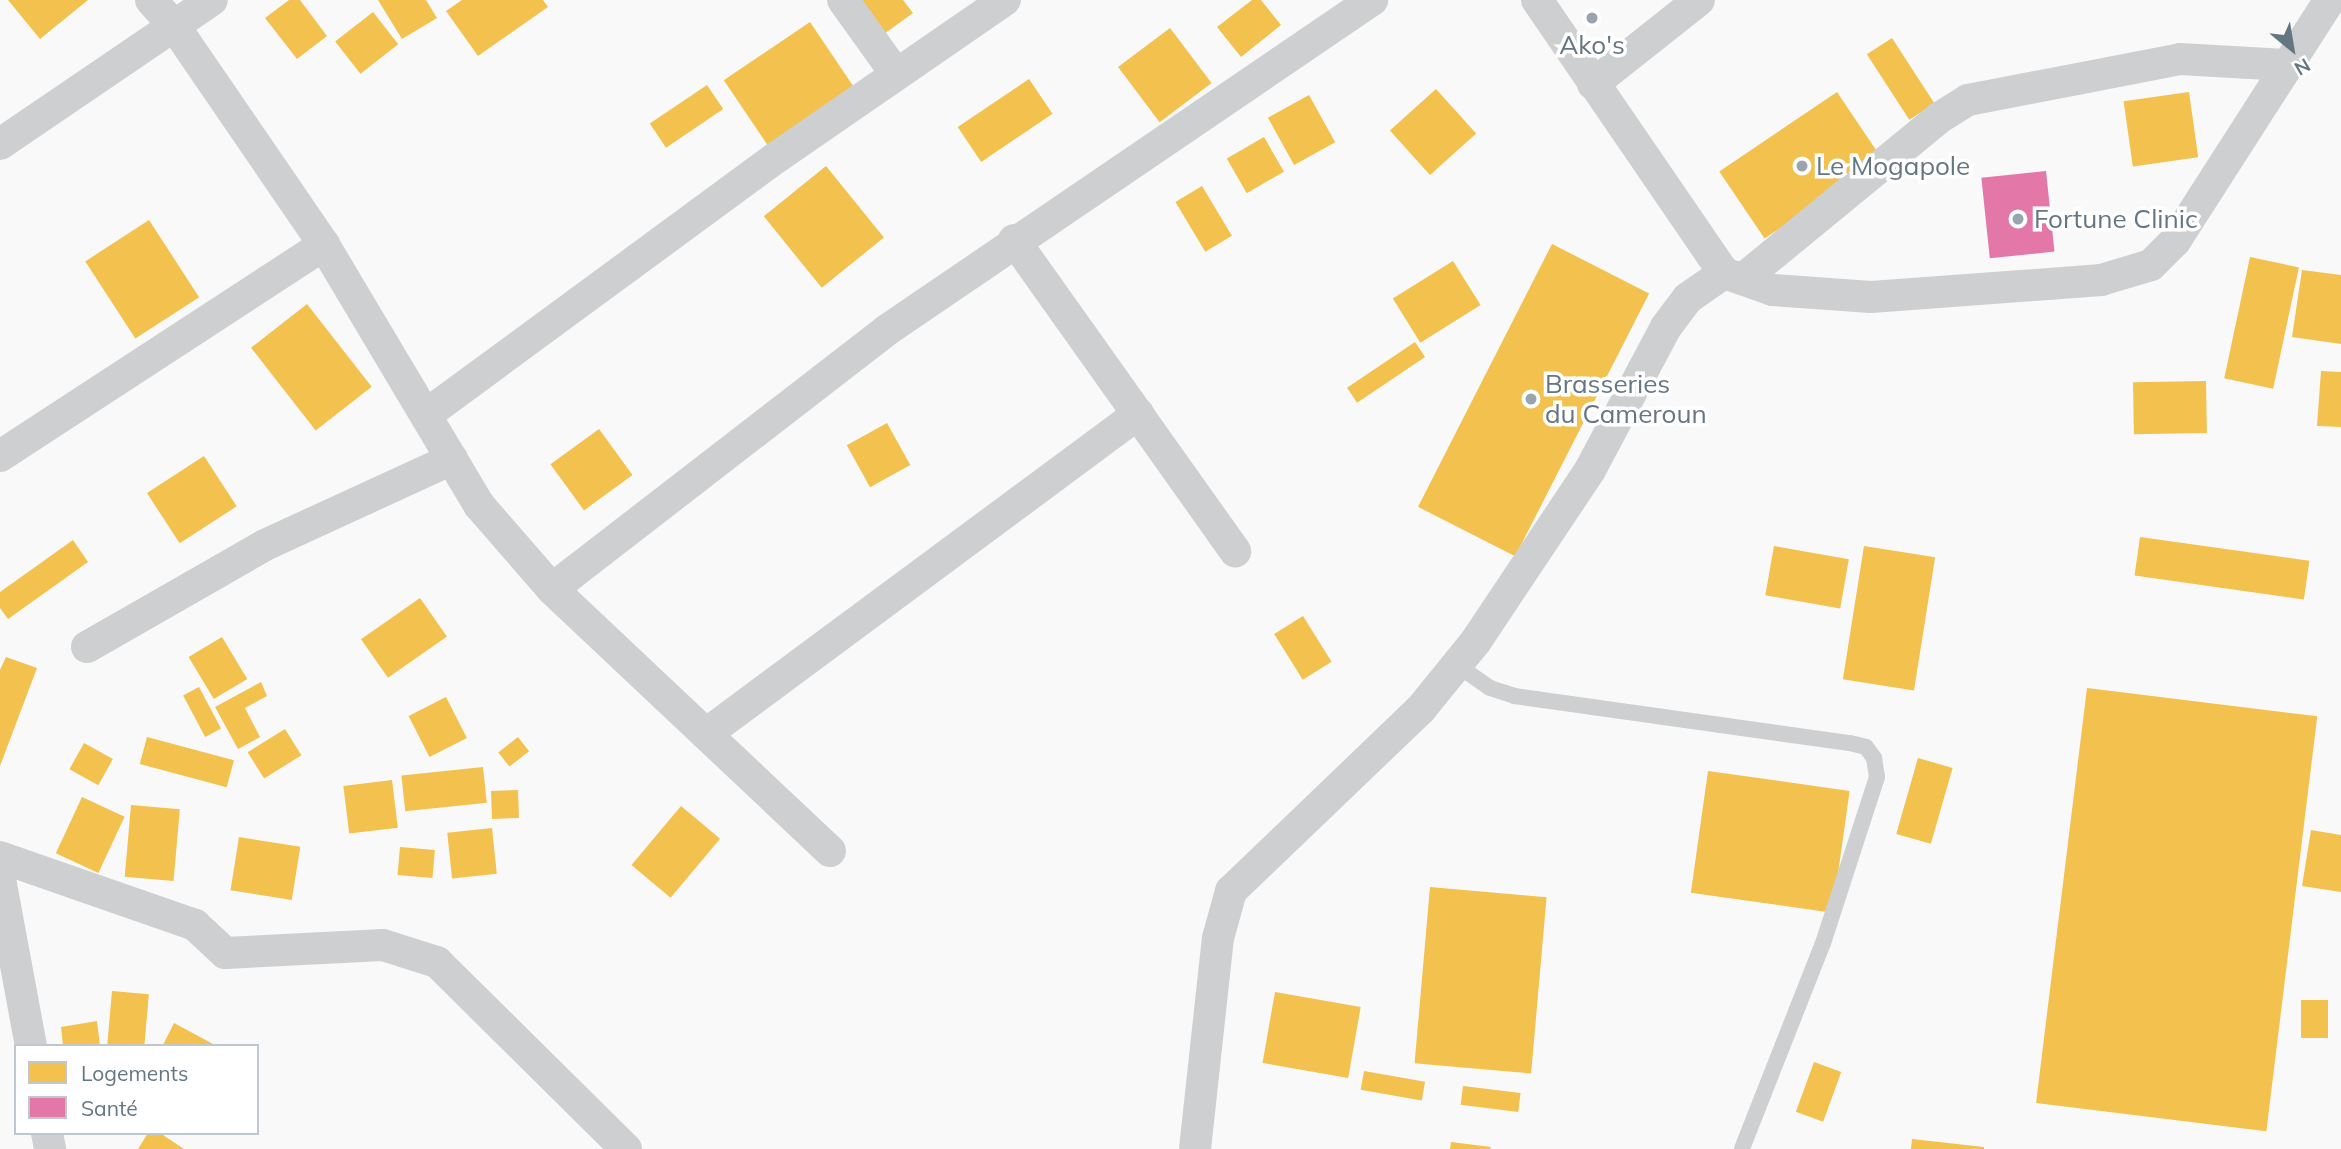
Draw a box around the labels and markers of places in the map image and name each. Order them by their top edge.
marker: Ako's [1584,10,1600,26]
place label: Ako's [1559,29,1625,61]
place label: Le Mogapole [1816,150,1970,182]
marker: Le Mogapole [1794,158,1810,174]
place label: Fortune Clinic [2034,203,2198,235]
marker: Fortune Clinic [2008,209,2028,229]
place label: Brasseries du Cameroun [1545,368,1707,430]
marker: Brasseries du Cameroun [1523,391,1539,407]

